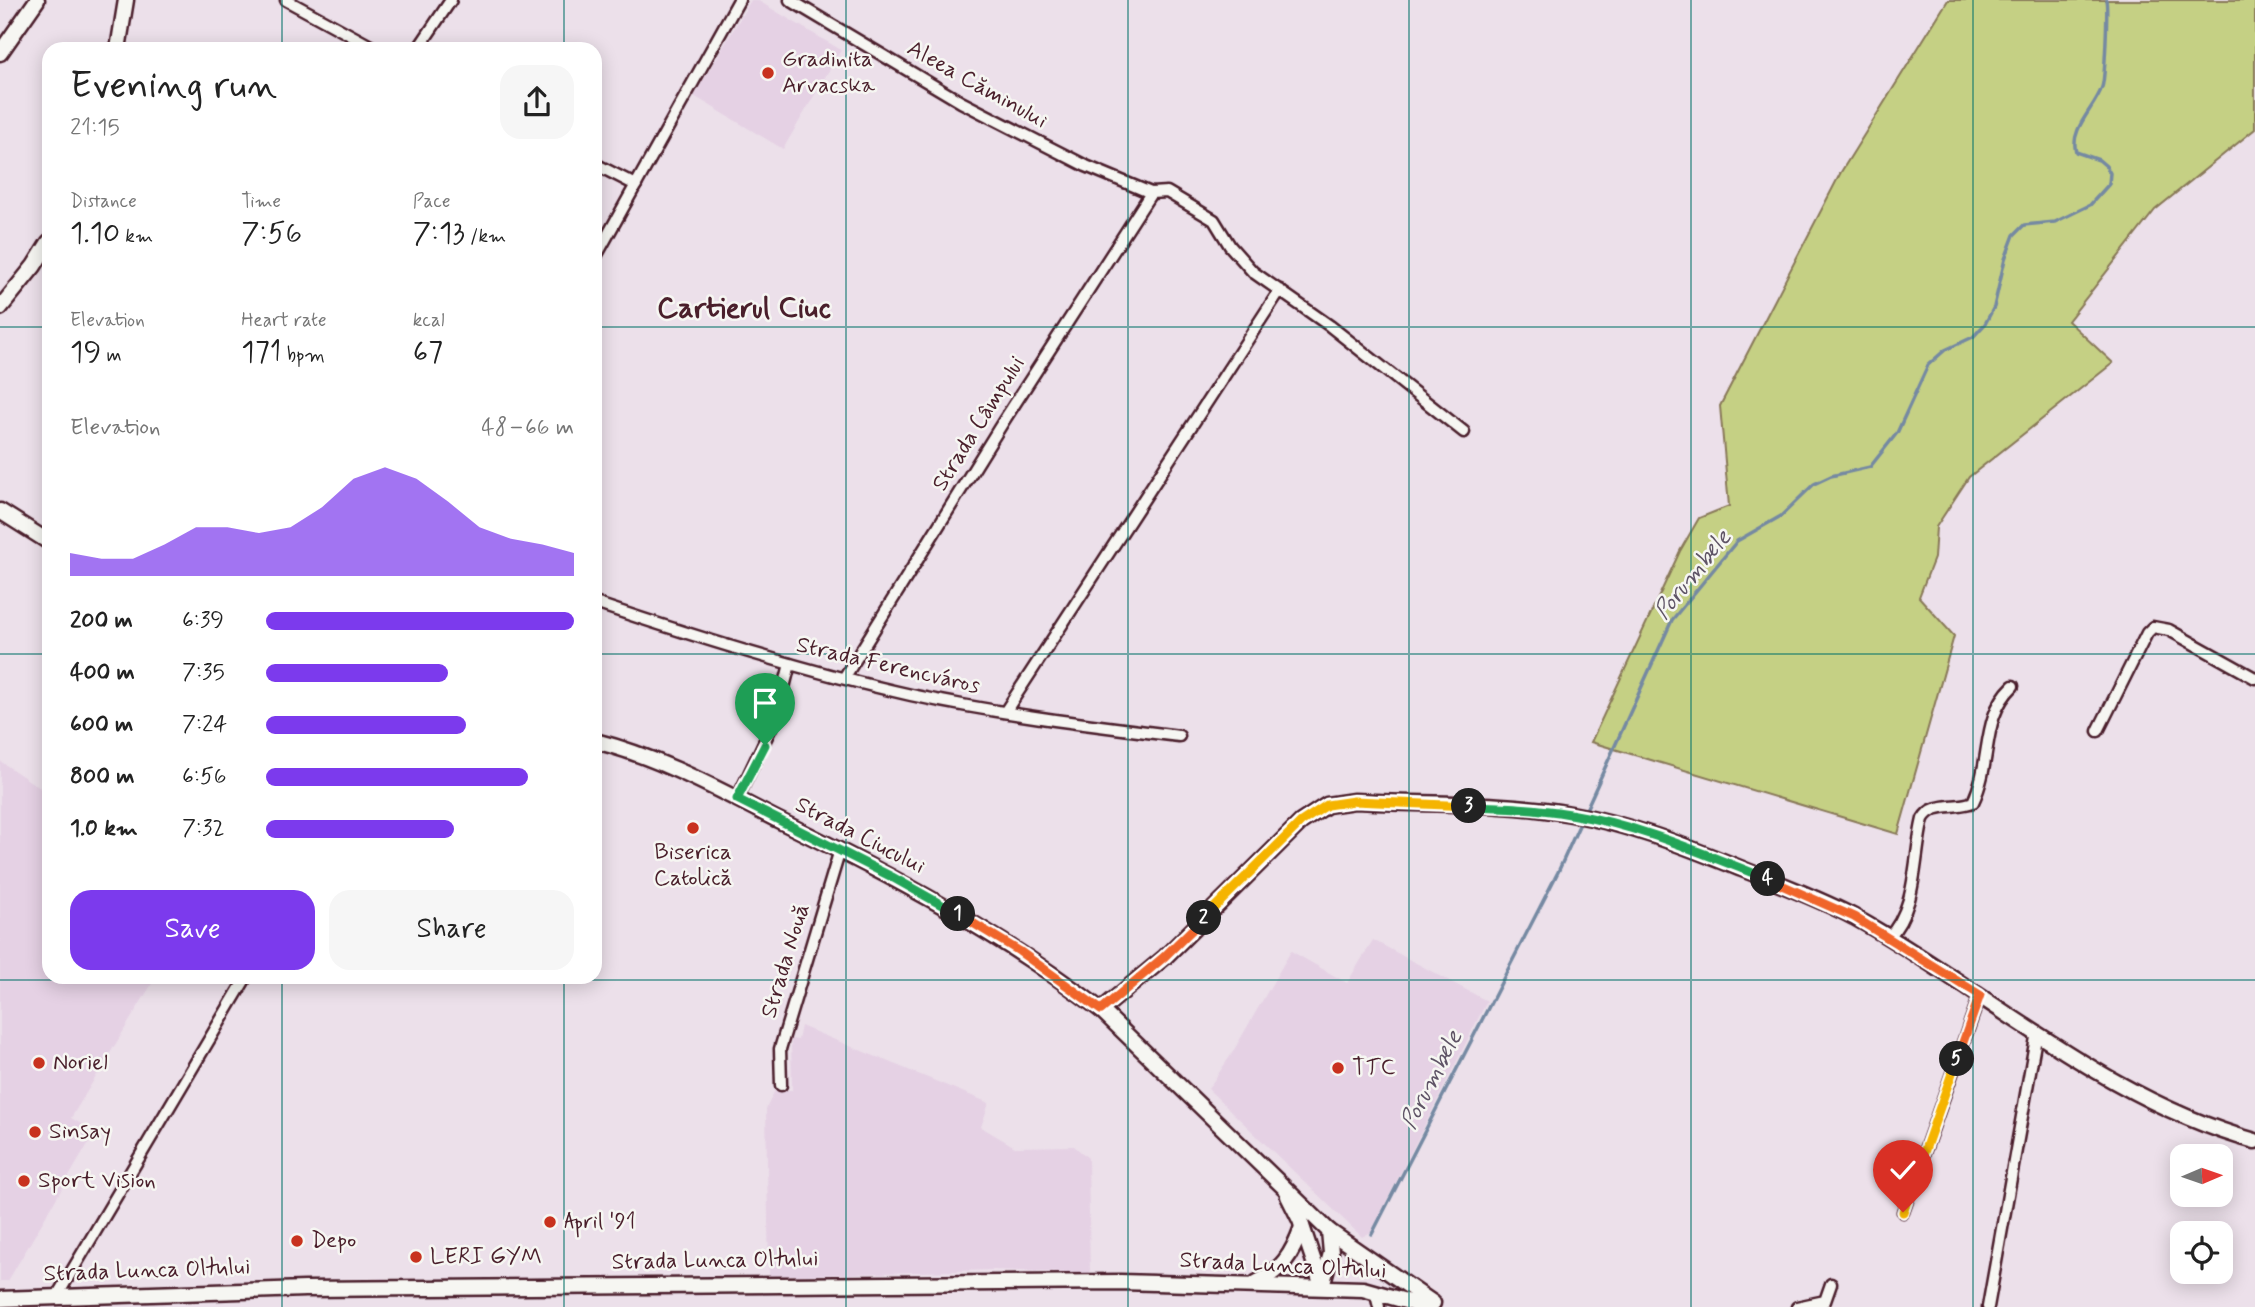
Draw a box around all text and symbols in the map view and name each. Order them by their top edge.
street label: Aleea Căminului [901,34,1053,136]
place label: Gradinita Arvacska [782,45,875,101]
text: Evening run [70,62,277,111]
button: share [500,65,574,139]
marker: Gradinita Arvacska [760,65,776,81]
text: 21:15 [70,113,120,143]
text: Distance [70,189,137,214]
text: Time [241,189,281,214]
text: Pace [413,189,450,214]
text: 1.10 [70,214,120,253]
text: 7:56 [241,214,302,253]
text: 7:13 [413,214,465,253]
text: km [120,224,153,249]
text: /km [465,224,506,249]
district label: Cartierul Ciuc [657,289,831,328]
text: Elevation [70,308,145,333]
text: Heart rate [241,308,327,333]
text: kcal [413,308,445,333]
text: 19 [70,333,101,372]
text: 171 [241,333,282,372]
text: 67 [413,333,443,372]
text: m [101,343,122,368]
text: bpm [282,343,325,368]
street label: Strada Câmpului [926,351,1032,497]
text: Elevation [70,413,161,443]
text: 48–66 m [481,413,574,443]
water label: Porumbele [1647,523,1739,626]
text: 200 m [70,606,133,636]
text: 6:39 [182,606,224,636]
street label: Strada Ferencváros [793,630,983,702]
text: 400 m [70,658,135,688]
text: 7:35 [182,658,225,688]
pin [735,673,795,745]
icon: arrive [746,684,784,722]
text: 600 m [70,710,133,740]
text: 7:24 [182,710,227,740]
text: 800 m [70,762,134,792]
text: 6:56 [182,762,226,792]
pin: 3 [1452,788,1486,824]
street label: Strada Ciucului [790,790,930,882]
text: 3 [1464,793,1473,818]
text: 1.0 km [70,814,138,844]
text: 7:32 [182,814,225,844]
marker: Biserica Catolică [685,820,701,836]
place label: Biserica Catolică [654,838,732,894]
pin: 4 [1750,862,1786,896]
text: 4 [1762,866,1773,891]
button: Save [70,890,315,970]
button: Share [329,890,574,970]
pin: 1 [940,897,976,932]
street label: Strada Nouă [754,900,818,1022]
pin: 2 [1186,900,1222,936]
text: 1 [953,901,962,926]
text: 2 [1199,905,1208,930]
water label: Porumbele [1394,1024,1471,1135]
pin: 5 [1940,1042,1974,1076]
text: 5 [1951,1046,1962,1071]
place label: Noriel [53,1048,108,1078]
place label: TTC [1352,1053,1395,1083]
marker: Noriel [31,1055,47,1071]
marker: TTC [1330,1060,1346,1076]
place label: Sinsay [49,1117,111,1147]
marker: Sinsay [27,1124,43,1140]
pin [1873,1140,1933,1212]
north arrow [2170,1144,2233,1208]
map controls [2170,1144,2233,1284]
icon: check [1884,1151,1922,1189]
place label: Sport Vision [38,1166,156,1196]
marker: Sport Vision [16,1173,32,1189]
place label: April '91 [564,1207,636,1238]
marker: April '91 [542,1214,558,1230]
button: locate [2170,1221,2233,1284]
place label: Depo [311,1226,356,1256]
marker: Depo [289,1233,305,1249]
place label: LERI GYM [430,1242,542,1272]
street label: Strada Lunca Oltului [611,1244,819,1278]
street label: Strada Lunca Oltului [1179,1246,1387,1286]
marker: LERI GYM [408,1249,424,1265]
street label: Strada Lunca Oltului [43,1252,251,1290]

